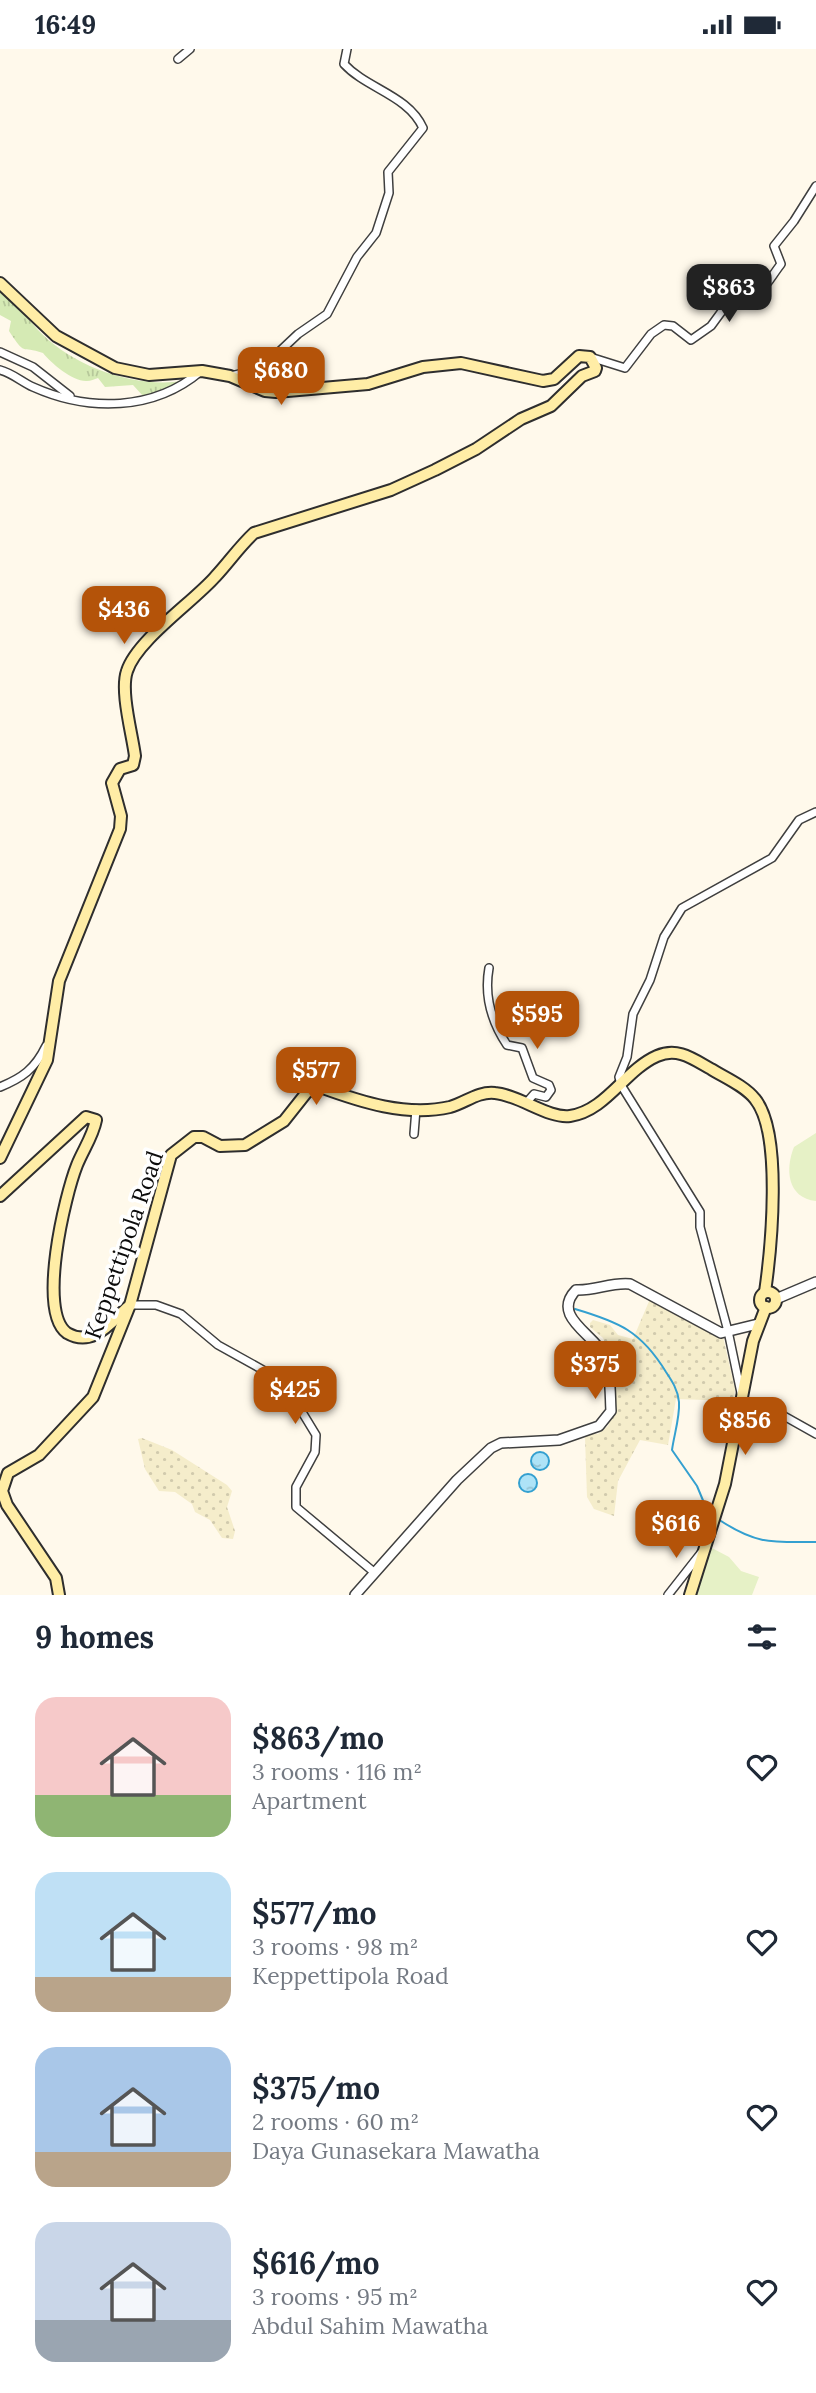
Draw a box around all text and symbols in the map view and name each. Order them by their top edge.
text: 16:49 [35,8,96,41]
pin: $863 [688,265,770,324]
text: $863 [703,272,755,301]
pin: $680 [240,347,322,407]
text: $680 [254,355,308,384]
pin: $436 [83,587,165,646]
text: $436 [98,594,150,623]
pin: $595 [496,991,578,1051]
text: $595 [511,999,563,1028]
pin: $577 [275,1047,357,1107]
text: $577 [292,1055,340,1084]
street label: Keppettipola Road [78,1147,169,1343]
pin: $375 [554,1341,636,1401]
text: $375 [570,1349,620,1378]
pin: $425 [254,1367,336,1426]
text: $425 [270,1374,320,1403]
pin: $856 [704,1397,786,1457]
text: $856 [719,1405,771,1434]
pin: $616 [635,1501,717,1560]
text: $616 [651,1508,701,1537]
text: 9 homes [35,1618,154,1656]
icon: filters [743,1618,781,1656]
text: $863/mo [252,1719,384,1757]
icon: home [91,1725,175,1809]
icon: heart [743,1748,781,1786]
text: 3 rooms · 116 m² [252,1757,422,1786]
text: Apartment [252,1786,367,1815]
text: $577/mo [252,1894,377,1932]
icon: home [91,1900,175,1984]
icon: heart [743,1923,781,1961]
text: 3 rooms · 98 m² [252,1932,418,1961]
text: Keppettipola Road [252,1961,449,1990]
text: $375/mo [252,2069,380,2107]
icon: home [91,2075,175,2159]
icon: heart [743,2098,781,2136]
text: 2 rooms · 60 m² [252,2107,419,2136]
text: Daya Gunasekara Mawatha [252,2136,540,2165]
text: $616/mo [252,2244,379,2282]
icon: home [91,2250,175,2334]
icon: heart [743,2273,781,2311]
text: 3 rooms · 95 m² [252,2282,418,2311]
text: Abdul Sahim Mawatha [252,2311,488,2340]

